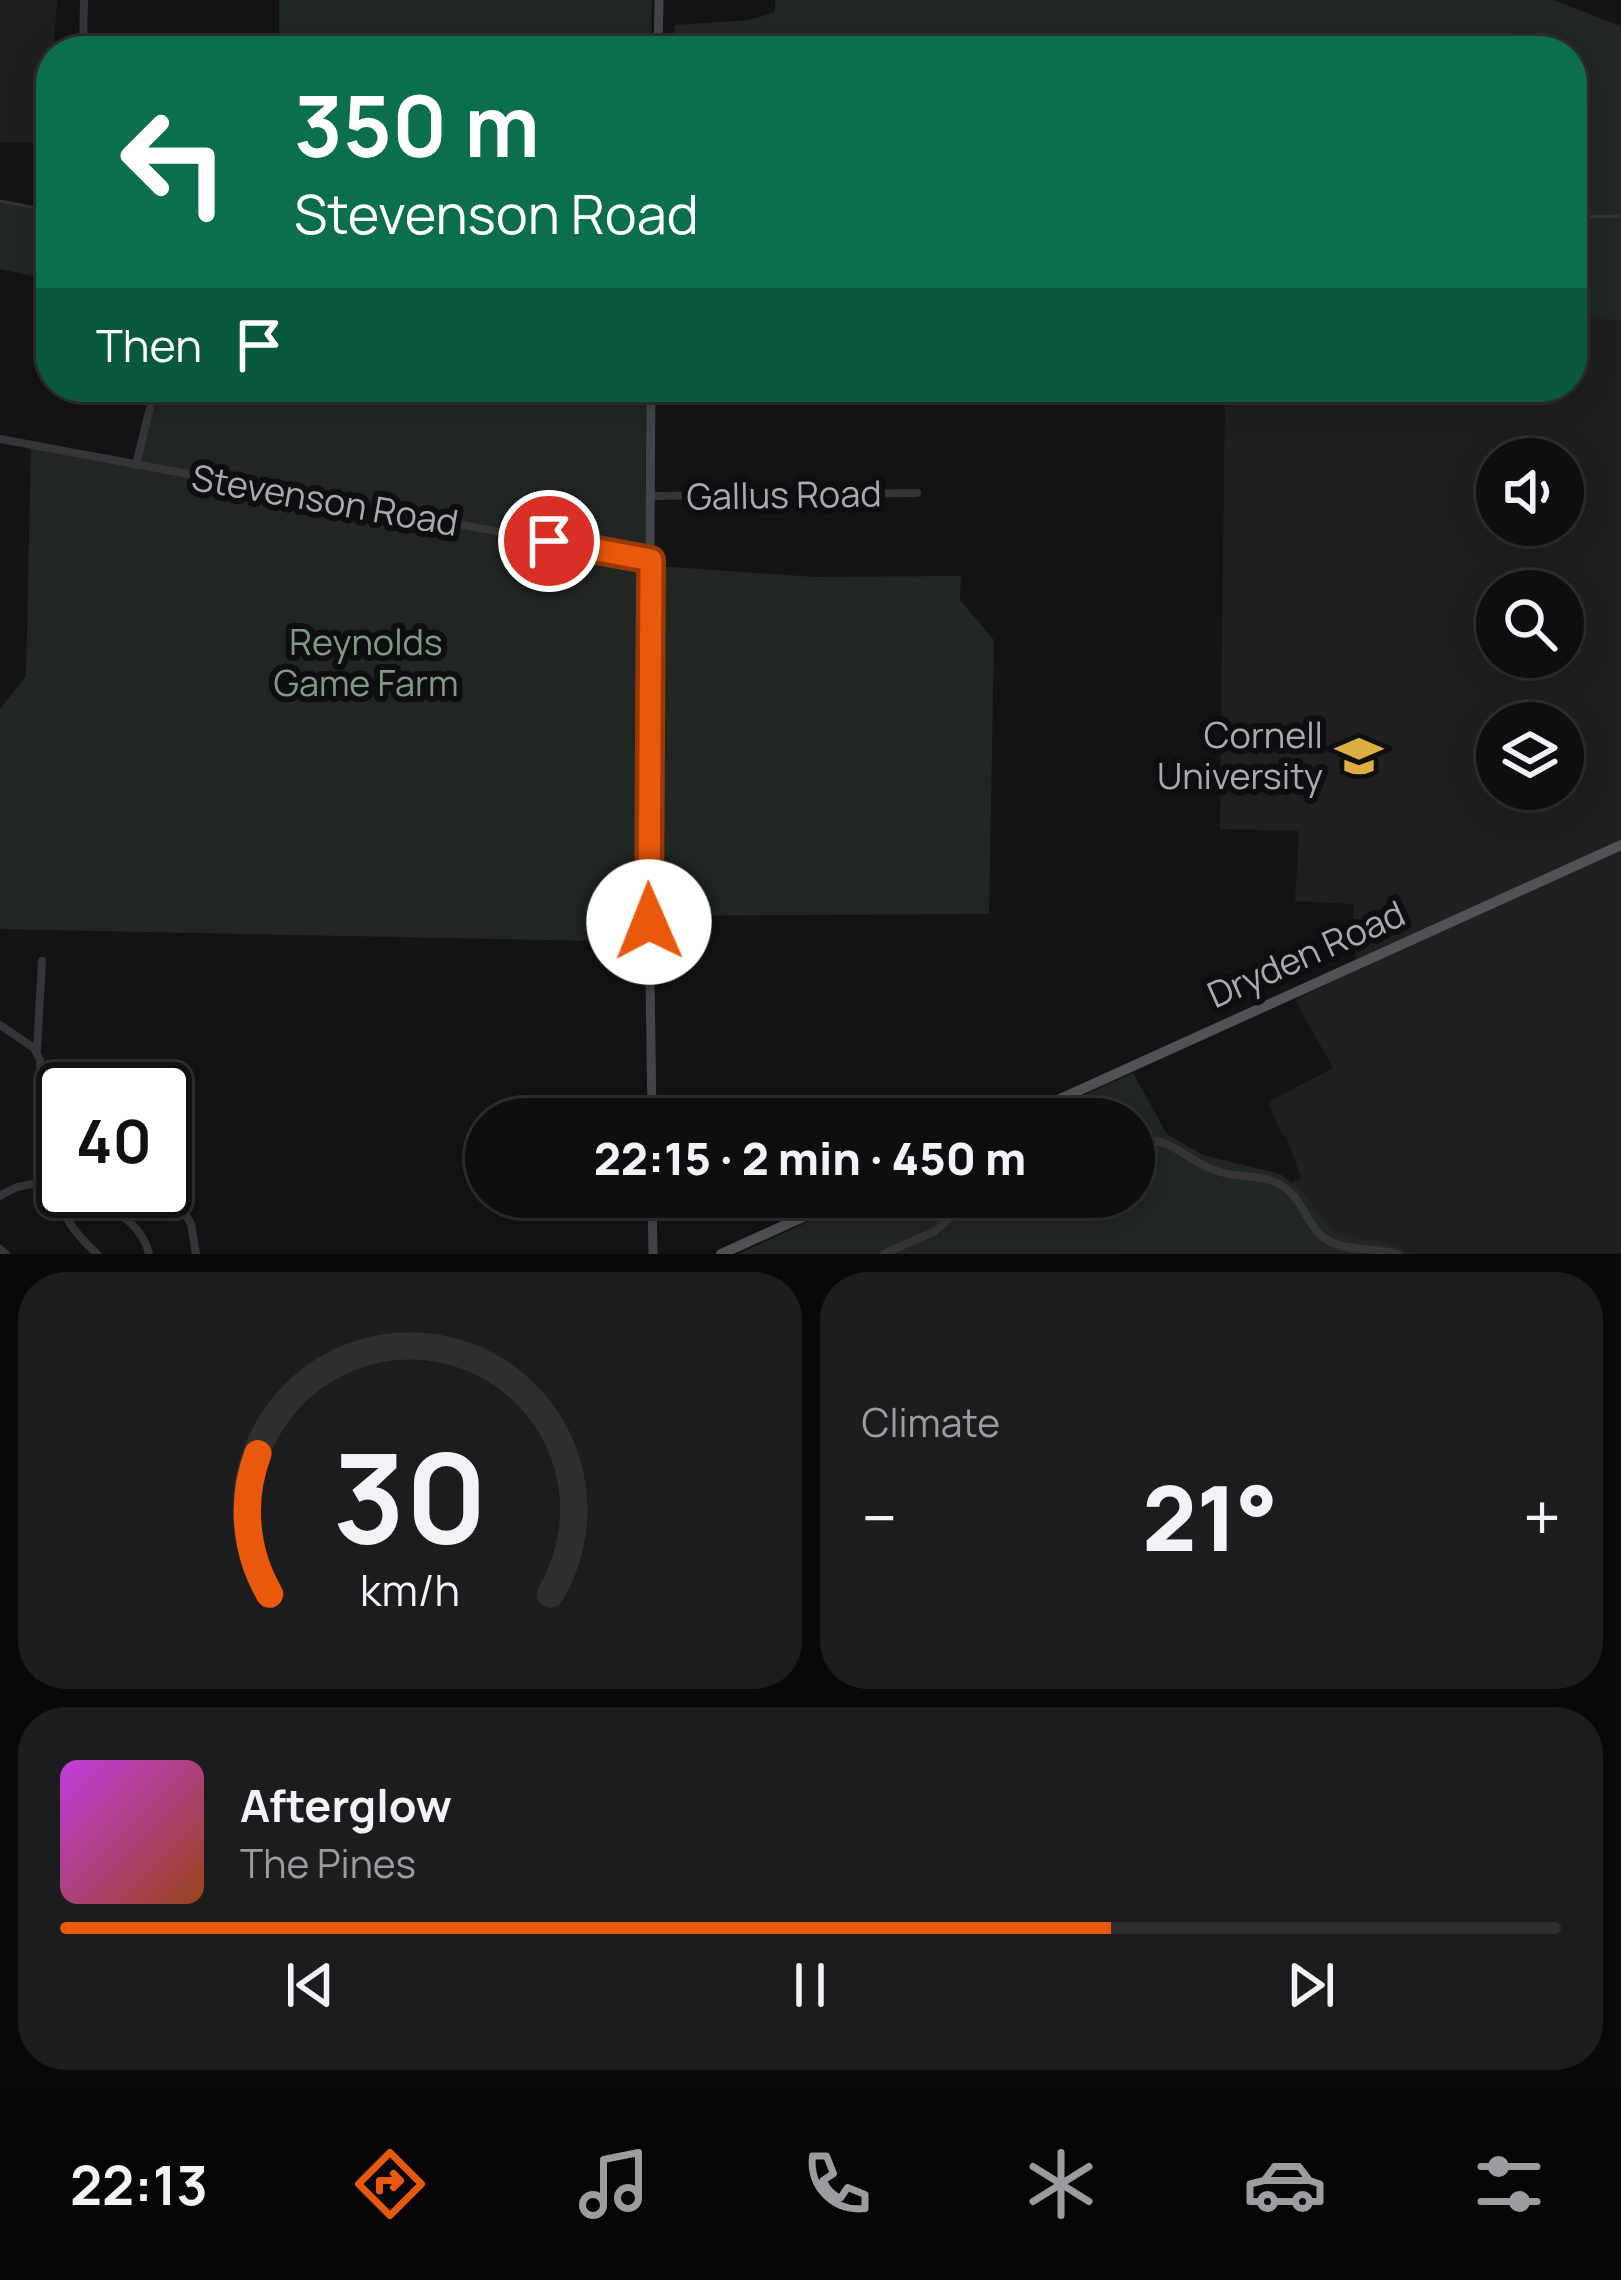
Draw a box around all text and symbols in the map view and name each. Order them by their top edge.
text: 350 m [294,67,540,182]
icon: left [96,84,252,240]
text: Stevenson Road [294,176,699,250]
icon: arrive [226,312,292,378]
text: Then [96,314,202,376]
map controls [1476,438,1584,810]
button: sound [1476,438,1584,546]
street label: Stevenson Road [188,452,462,547]
street label: Gallus Road [686,468,882,521]
pin [498,490,600,592]
icon: arrive [516,508,582,574]
button: search [1476,570,1584,678]
park label: Reynolds Game Farm [274,617,458,707]
button: layers [1476,702,1584,810]
place label: Cornell University [1157,710,1323,800]
school or university icon: Cornell University [1334,731,1384,781]
position arrow [586,859,712,985]
street label: Dryden Road [1199,888,1412,1019]
speed limit sign: 40 [36,1062,192,1218]
text: 22:15 · 2 min · 450 m [594,1127,1026,1189]
text: Climate [862,1395,1000,1449]
text: 30 [332,1410,487,1580]
text: 21° [1142,1455,1278,1578]
text: − [862,1472,897,1562]
text: + [1523,1472,1561,1562]
text: km/h [360,1559,460,1618]
text: Afterglow [240,1774,452,1836]
text: The Pines [240,1836,416,1890]
icon: previous [277,1952,343,2018]
icon: pause [777,1952,843,2018]
icon: next [1278,1952,1344,2018]
icon: directions [348,2142,432,2226]
icon: music [572,2142,656,2226]
icon: phone [795,2142,879,2226]
icon: climate [1019,2142,1103,2226]
icon: car [1243,2142,1327,2226]
icon: filters [1467,2142,1551,2226]
text: 22:13 [70,2147,208,2221]

